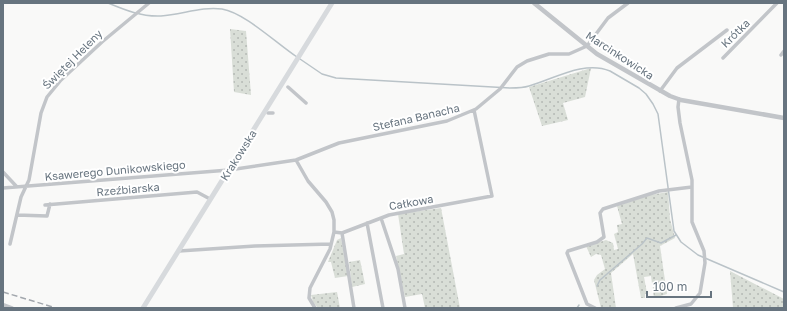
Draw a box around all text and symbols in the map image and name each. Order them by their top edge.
street label: Krótka [718,16,752,50]
street label: Świętej Heleny [40,27,104,91]
street label: Marcinkowicka [584,28,656,82]
street label: Stefana Banacha [371,101,461,133]
street label: Krakowska [217,127,259,183]
street label: Ksawerego Dunikowskiego [44,157,186,183]
street label: Rzeźbiarska [96,180,160,198]
street label: Całkowa [388,192,434,212]
scale bar [647,273,711,299]
text: 100 m [653,279,687,294]

